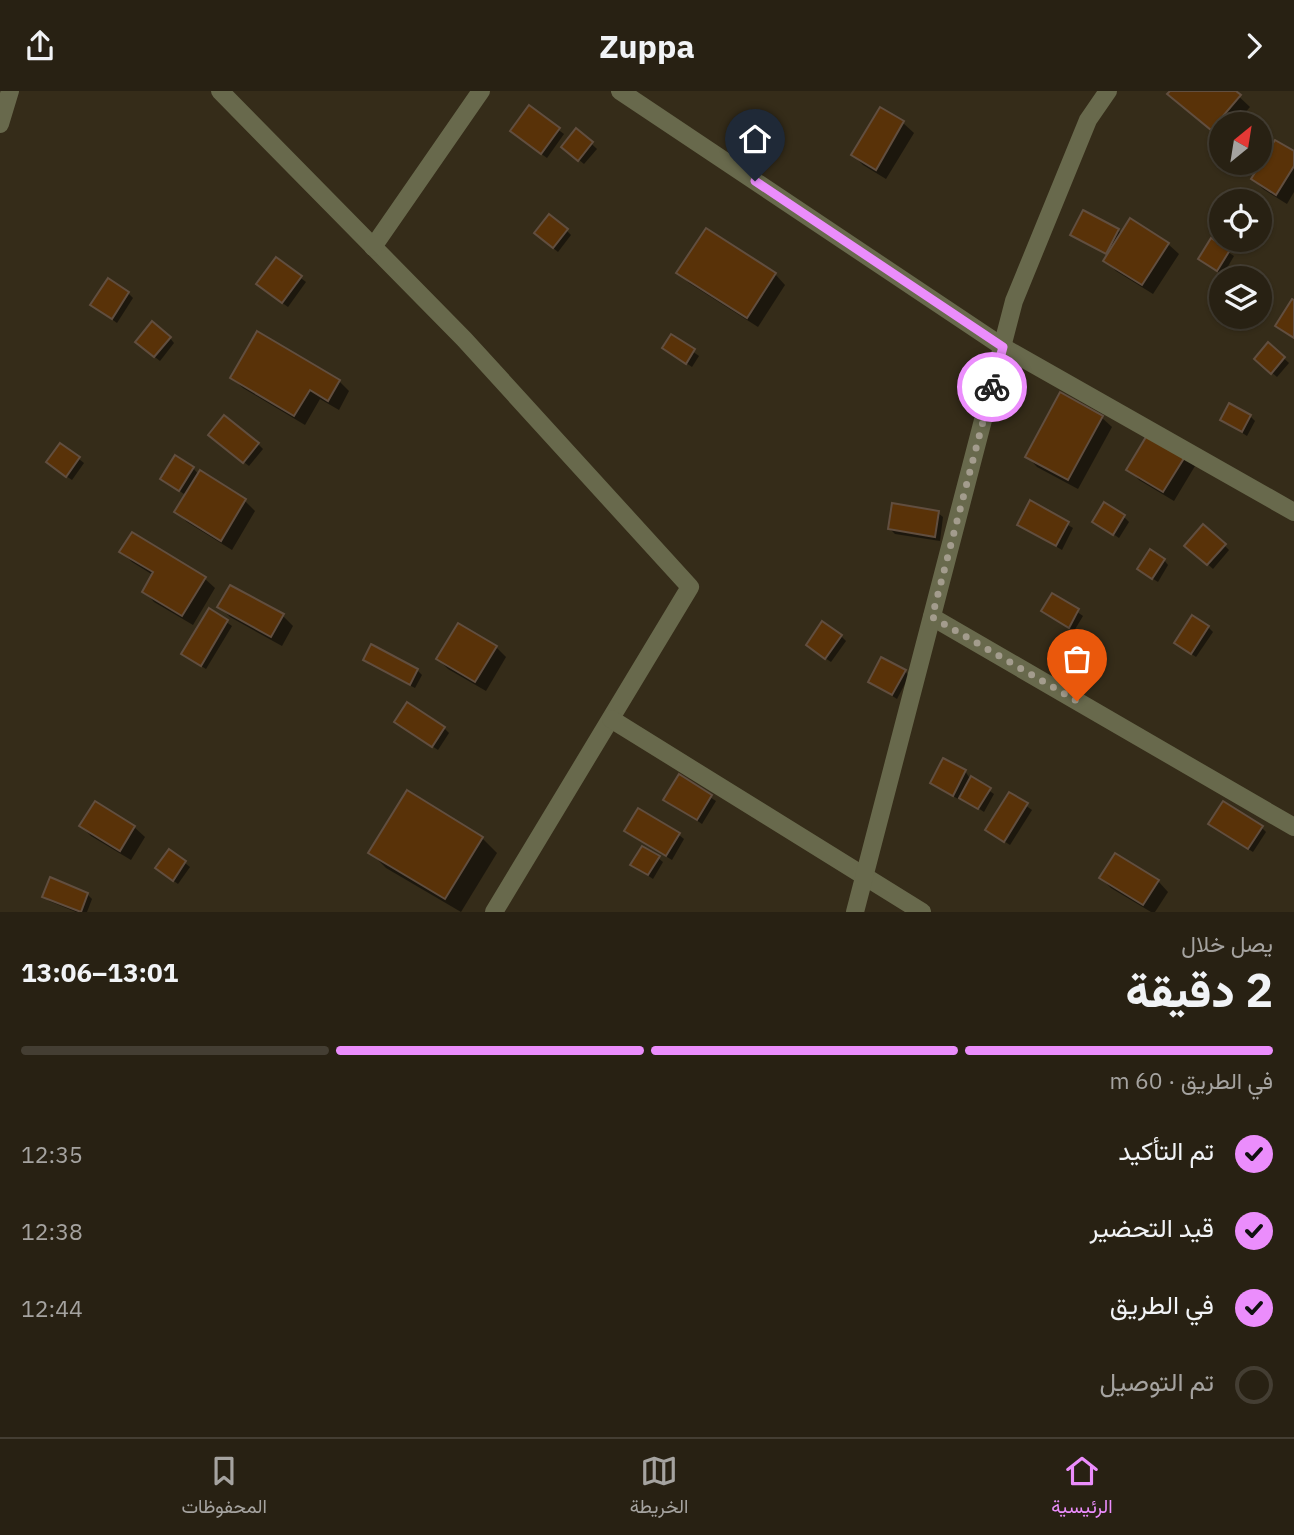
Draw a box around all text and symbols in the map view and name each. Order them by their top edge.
text: Zuppa [599,25,695,67]
icon: share [21,27,59,65]
icon: forward [1235,27,1273,65]
pin [725,109,785,181]
north arrow [1209,112,1272,175]
map controls [1209,112,1272,329]
icon: home [736,120,774,158]
button: locate [1209,189,1272,252]
button: layers [1209,266,1272,329]
courier [957,352,1027,422]
icon: bike [973,368,1011,406]
pin [1047,629,1107,701]
icon: bag [1058,640,1096,678]
text: يصل خلال [1181,928,1273,958]
text: 13:01–13:06 [21,955,178,989]
text: 2 دقيقة [1126,960,1273,1020]
text: في الطريق · 60 m [1109,1065,1273,1095]
text: تم التأكيد [1118,1133,1214,1167]
icon: check [1235,1135,1273,1173]
text: 12:35 [21,1139,83,1169]
text: قيد التحضير [1089,1210,1214,1244]
icon: check [1235,1212,1273,1250]
text: 12:38 [21,1216,83,1246]
text: في الطريق [1110,1287,1214,1321]
icon: check [1235,1289,1273,1327]
text: 12:44 [21,1293,83,1323]
text: تم التوصيل [1100,1364,1214,1398]
tab: المحفوظات [181,1452,267,1523]
tab: الخريطة [630,1452,688,1523]
tab: الرئيسية [1051,1452,1113,1523]

